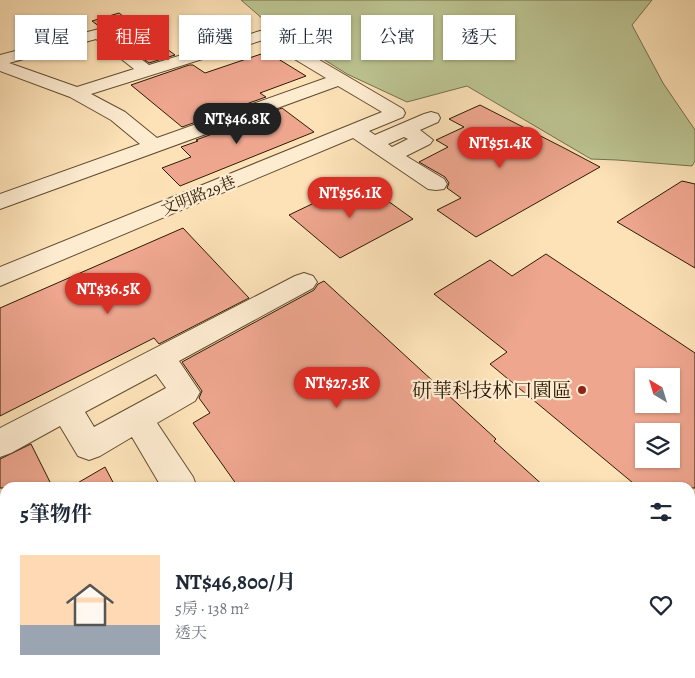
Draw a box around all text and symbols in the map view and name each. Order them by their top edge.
chip: 買屋 [15,15,87,60]
chip: 租屋 [97,15,169,60]
chip: 篩選 [179,15,251,60]
chip: 新上架 [261,15,351,60]
chip: 公寓 [361,15,433,60]
chip: 透天 [443,15,515,60]
pin: NT$46.8K [185,102,289,145]
text: NT$46.8K [204,108,270,130]
pin: NT$51.4K [448,126,552,169]
text: NT$51.4K [469,132,532,154]
street label: 文明路29巷 [158,171,239,221]
pin: NT$56.1K [298,176,402,219]
text: NT$56.1K [319,182,381,204]
pin: NT$36.5K [56,272,160,315]
text: NT$36.5K [76,278,140,300]
pin: NT$27.5K [285,366,389,409]
north arrow [635,368,680,412]
map controls [635,368,680,468]
text: NT$27.5K [305,372,369,394]
place label: 研華科技林口園區 [412,377,572,404]
marker: 研華科技林口園區 [576,384,588,396]
button: layers [635,423,680,468]
icon: filters [647,498,675,526]
text: 5筆物件 [20,500,92,528]
text: NT$46,800/月 [175,568,296,596]
icon: home [60,575,120,635]
icon: heart [647,591,675,619]
text: 5房 · 138 m² [175,598,249,620]
text: 透天 [175,622,207,644]

